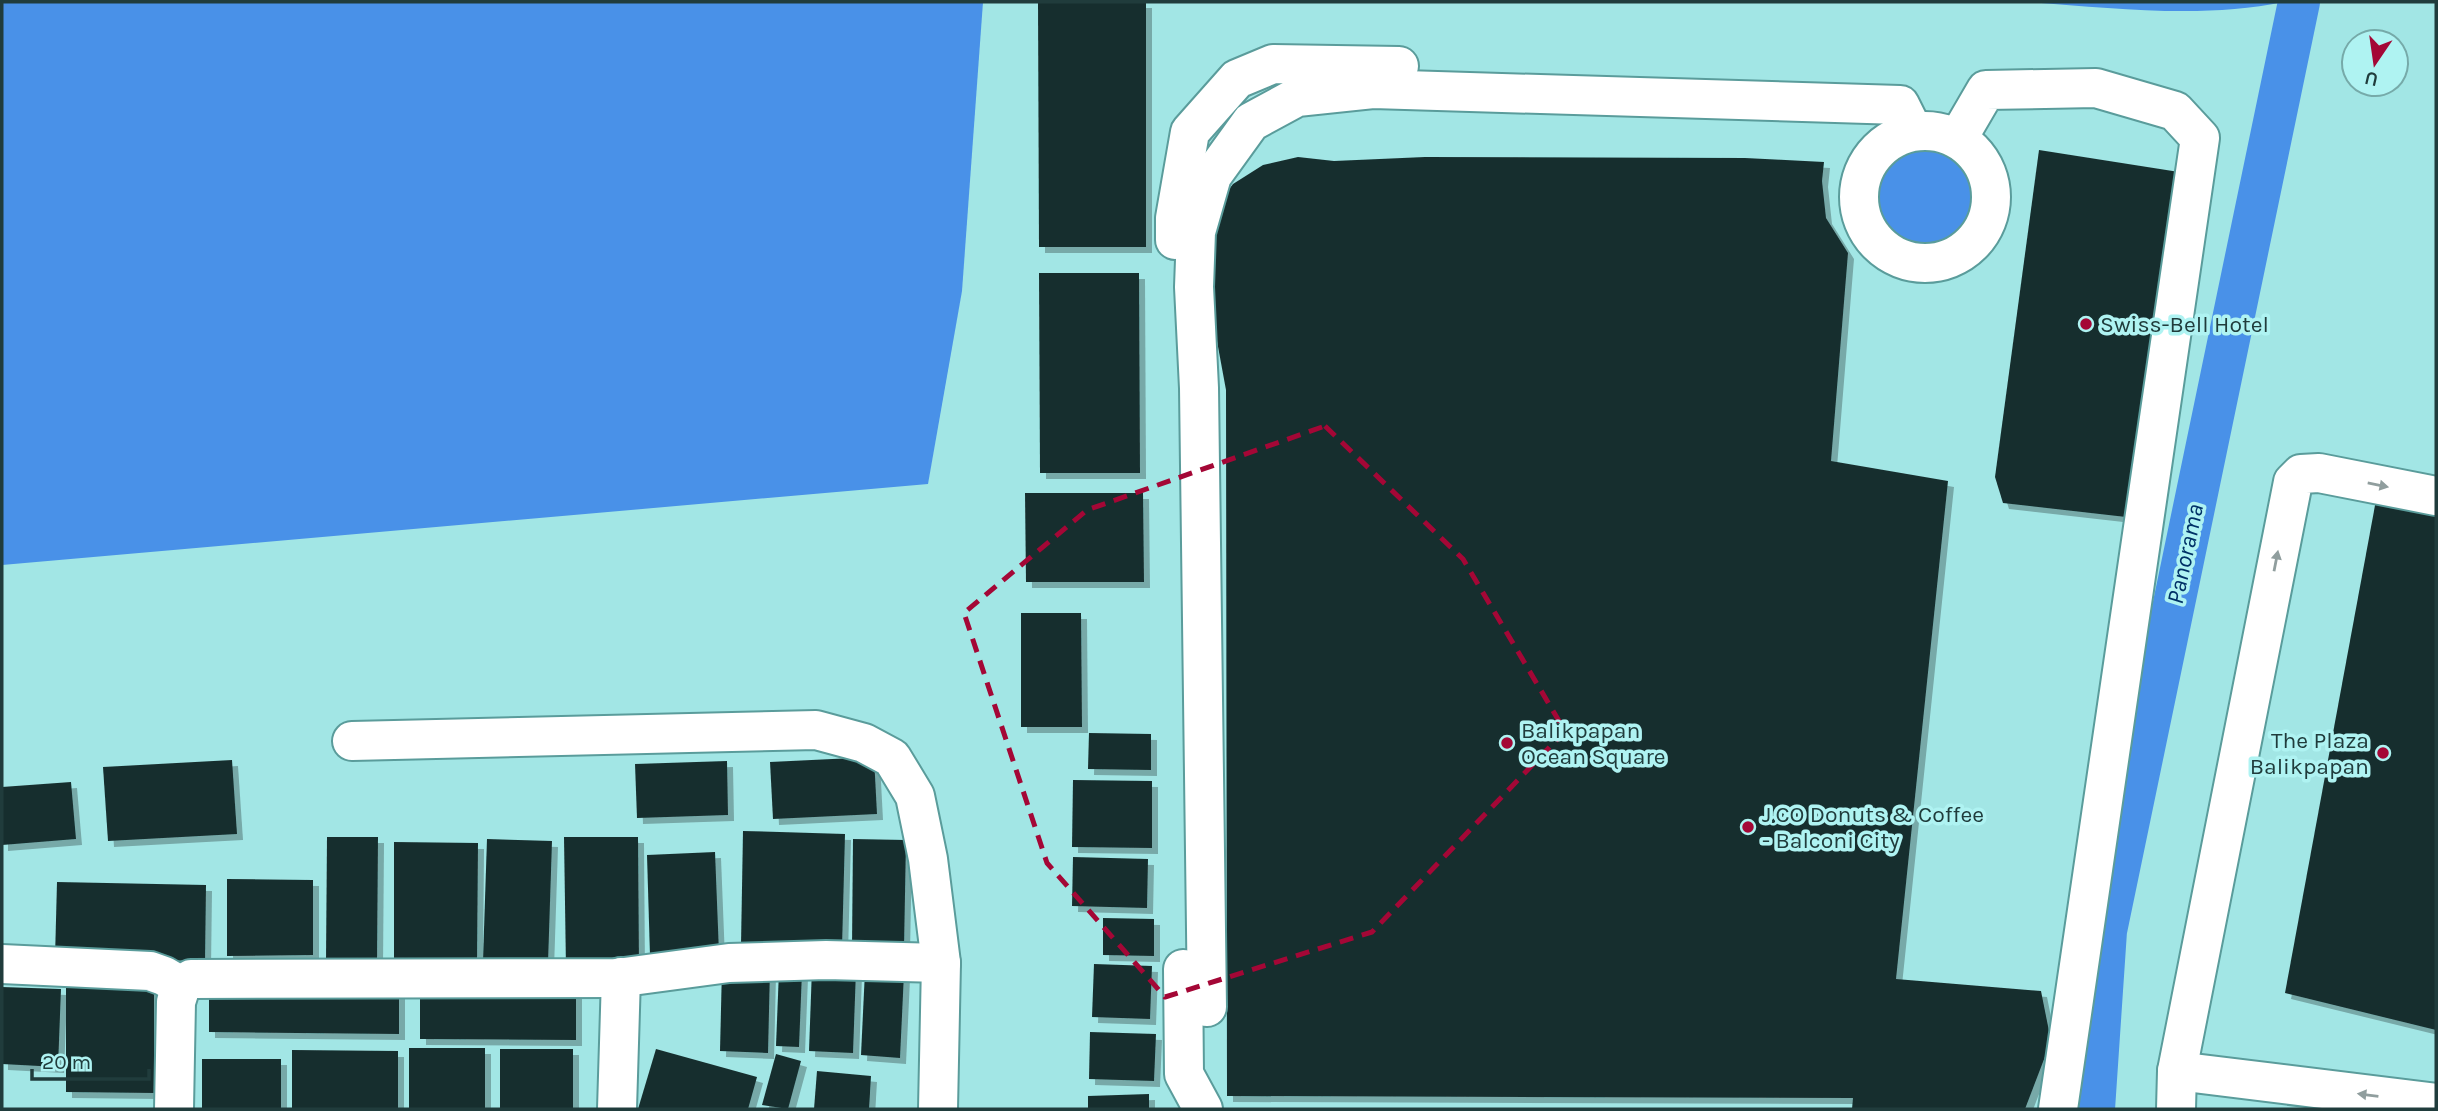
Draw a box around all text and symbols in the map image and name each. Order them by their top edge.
north arrow [2340,28,2410,98]
text: U [2363,66,2380,91]
place label: Swiss-Bell Hotel [2100,311,2269,338]
marker: Swiss-Bell Hotel [2078,316,2094,332]
one-way arrow [2367,479,2389,490]
water label: Panorama [2161,501,2209,607]
one-way arrow [2271,550,2282,572]
place label: Balikpapan Ocean Square [1521,717,1666,770]
place label: The Plaza Balikpapan [2250,727,2369,780]
marker: Balikpapan Ocean Square [1499,735,1515,751]
marker: The Plaza Balikpapan [2375,745,2391,761]
place label: J.CO Donuts & Coffee - Balconi City [1762,801,1984,854]
marker: J.CO Donuts & Coffee - Balconi City [1740,819,1756,835]
scale bar [32,1038,149,1082]
text: 20 m [42,1050,91,1074]
one-way arrow [2357,1089,2379,1100]

